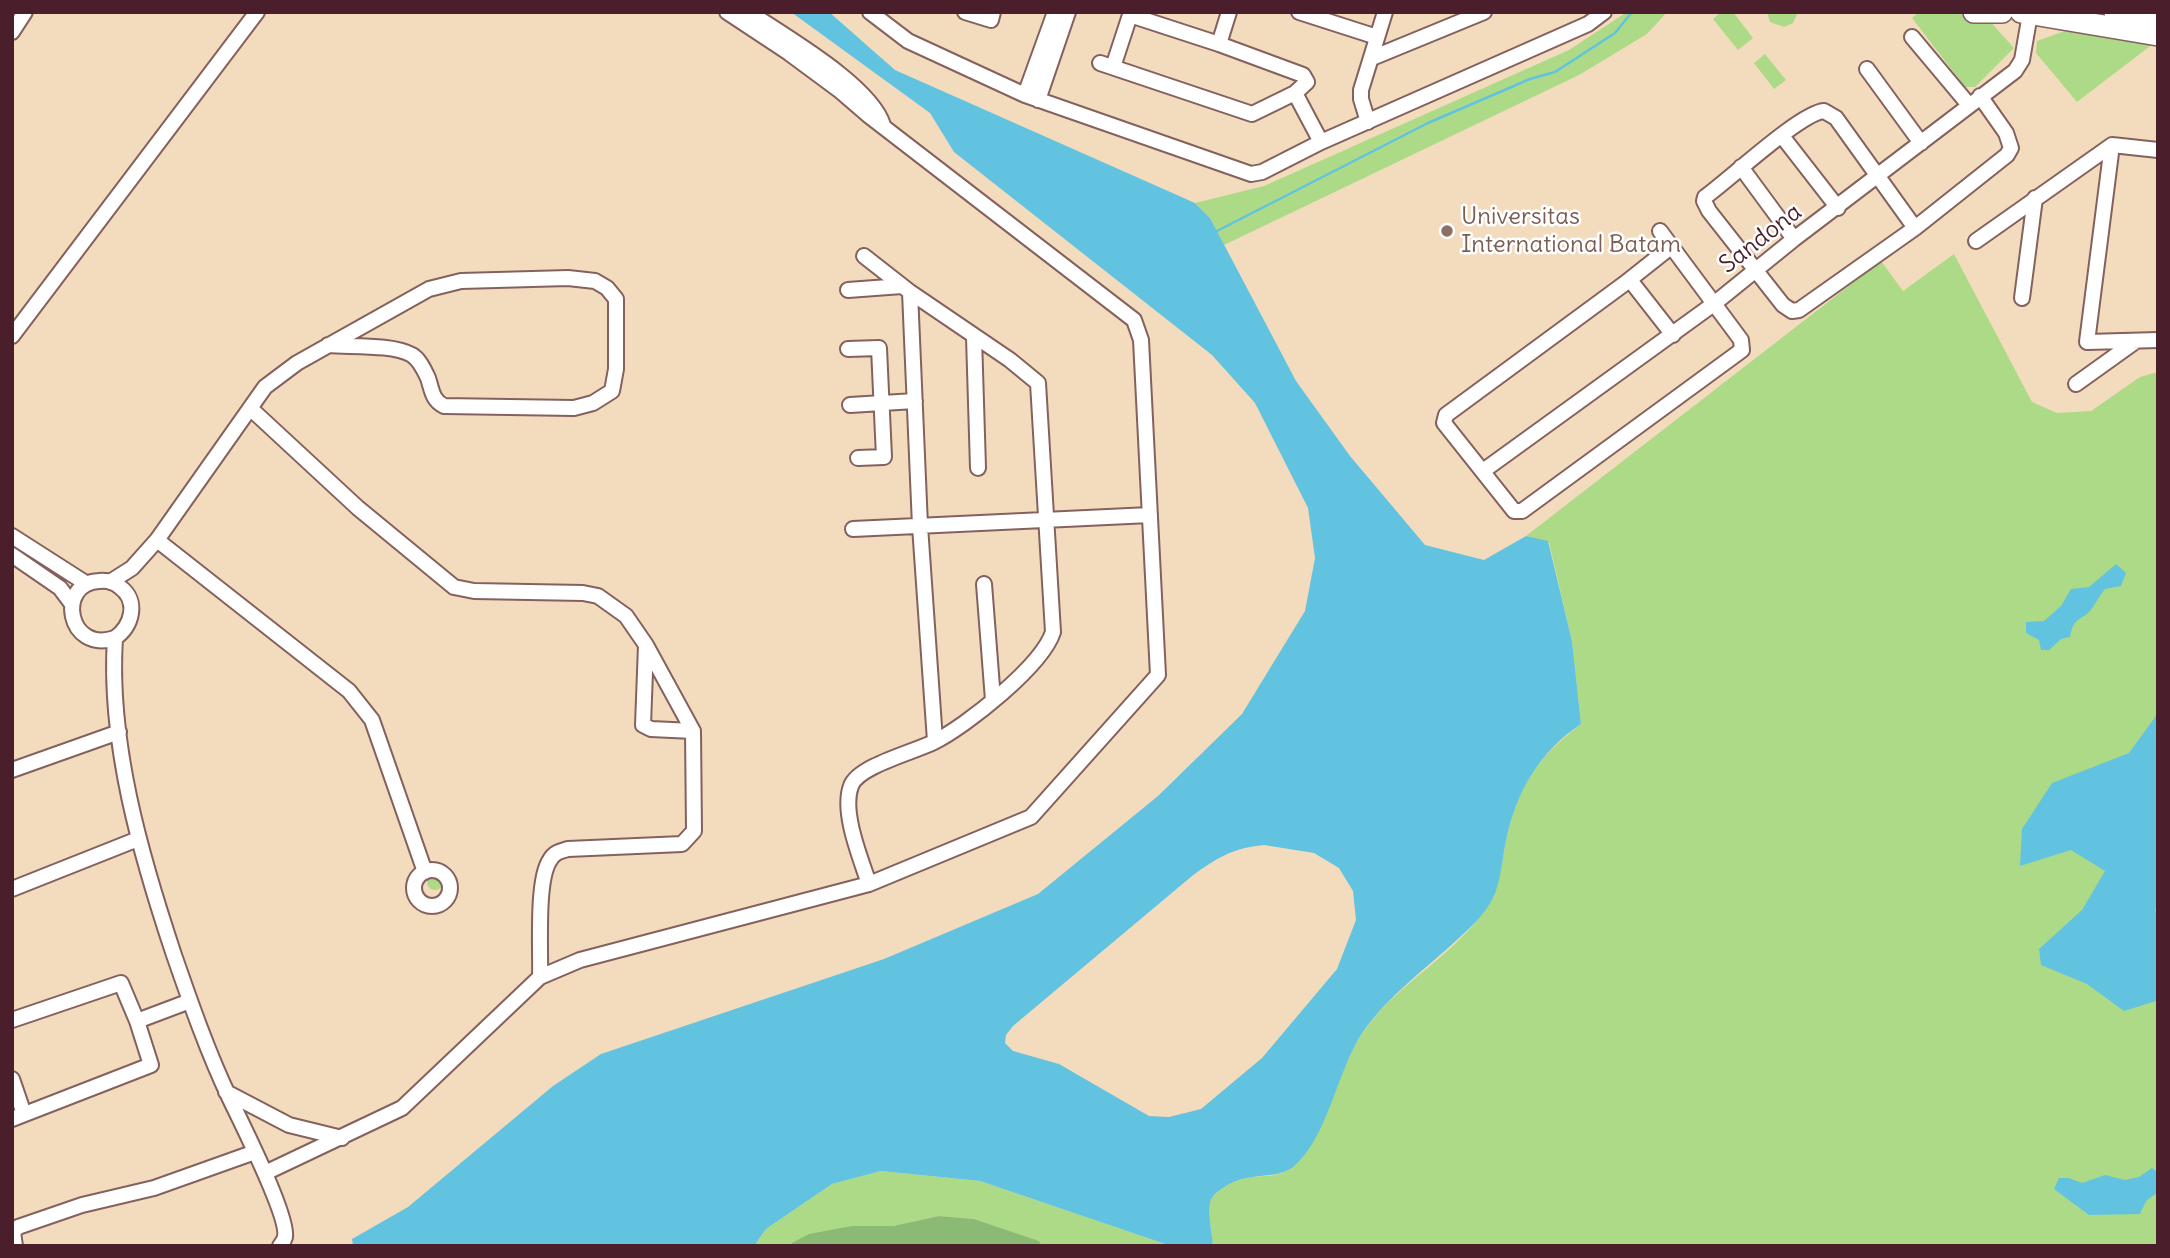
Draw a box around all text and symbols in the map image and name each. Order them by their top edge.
street label: Sandona [1714,198,1808,280]
place label: Universitas International Batam [1461,203,1681,259]
marker: Universitas International Batam [1439,223,1455,239]

